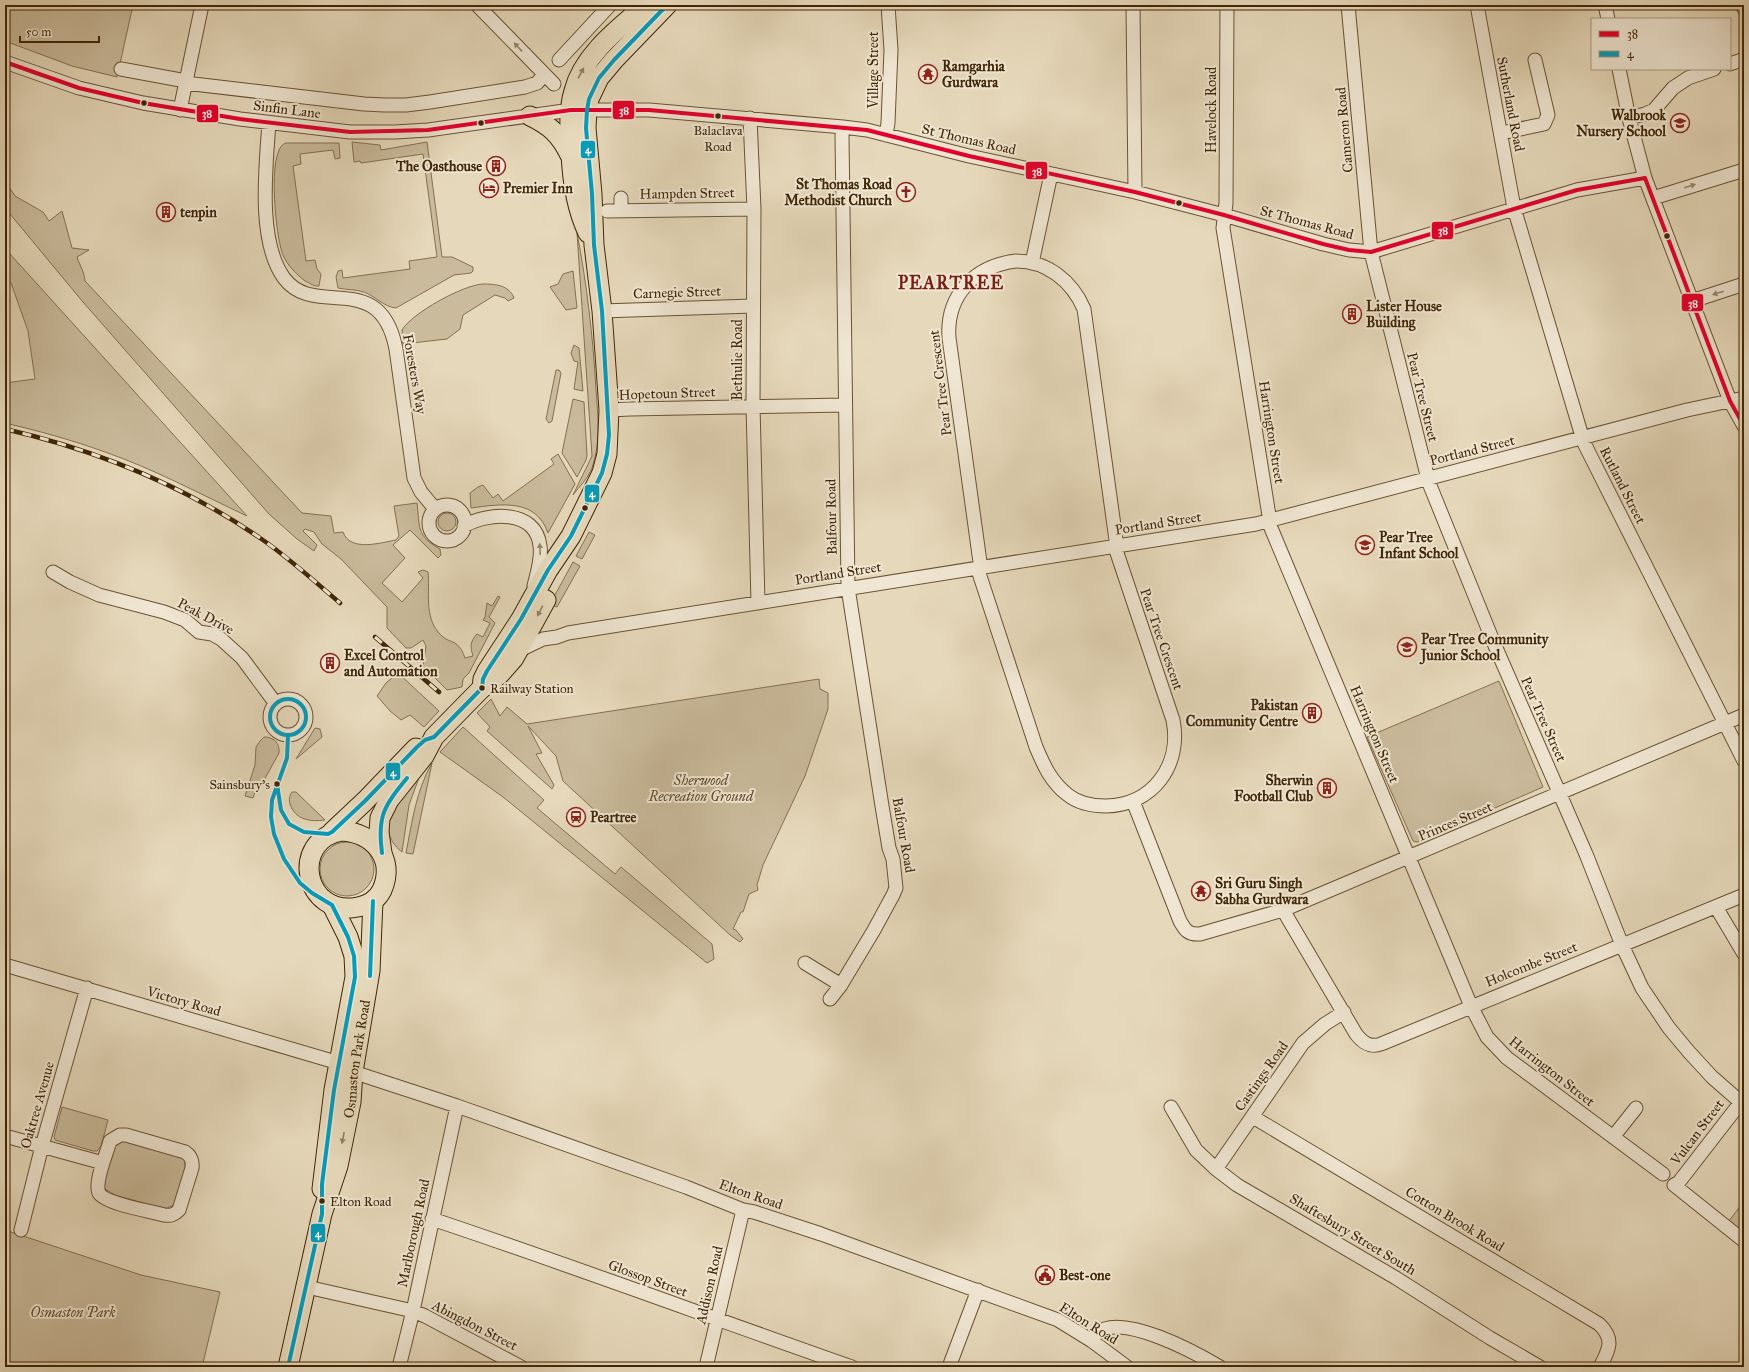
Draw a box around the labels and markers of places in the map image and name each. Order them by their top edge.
place label: Ramgarhia Gurdwara [942,58,1006,91]
temple icon: Ramgarhia Gurdwara [917,63,939,85]
unlabelled marker [139,98,149,108]
place label: Walbrook Nursery School [1576,107,1667,141]
marker: Balaclava Road [713,111,723,121]
school or university icon: Walbrook Nursery School [1669,112,1691,134]
unlabelled marker [476,118,486,128]
place label: Balaclava Road [693,123,743,155]
building icon: The Oasthouse [485,155,507,177]
place label: The Oasthouse [395,158,482,175]
place label: St Thomas Road Methodist Church [784,176,893,209]
hotel icon: Premier Inn [478,177,500,199]
place label: Premier Inn [503,180,573,197]
church icon: St Thomas Road Methodist Church [895,181,917,203]
unlabelled marker [1174,198,1184,208]
building icon: tenpin [155,201,177,223]
place label: tenpin [179,204,217,222]
unlabelled marker [1662,231,1672,241]
place label: Lister House Building [1366,298,1442,332]
building icon: Lister House Building [1341,303,1363,325]
unlabelled marker [580,503,590,513]
place label: Pear Tree Infant School [1379,529,1460,562]
school or university icon: Pear Tree Infant School [1354,534,1376,556]
place label: Pear Tree Community Junior School [1419,631,1550,665]
school or university icon: Pear Tree Community Junior School [1396,636,1418,658]
place label: Excel Control and Automation [344,647,438,680]
building icon: Excel Control and Automation [319,652,341,674]
place label: Railway Station [490,681,574,697]
marker: Railway Station [477,683,487,693]
place label: Pakistan Community Centre [1186,697,1298,731]
building icon: Pakistan Community Centre [1301,702,1323,724]
place label: Sherwin Football Club [1234,772,1313,805]
place label: Sainsbury's [209,777,270,793]
building icon: Sherwin Football Club [1316,777,1338,799]
marker: Sainsbury's [272,779,282,789]
station icon: Peartree [565,806,587,828]
place label: Peartree [590,809,637,826]
place label: Sri Guru Singh Sabha Gurdwara [1215,875,1310,908]
temple icon: Sri Guru Singh Sabha Gurdwara [1190,880,1212,902]
place label: Elton Road [330,1194,392,1210]
marker: Elton Road [317,1196,327,1206]
public building icon: Best-one [1034,1264,1056,1286]
place label: Best-one [1059,1267,1111,1284]

